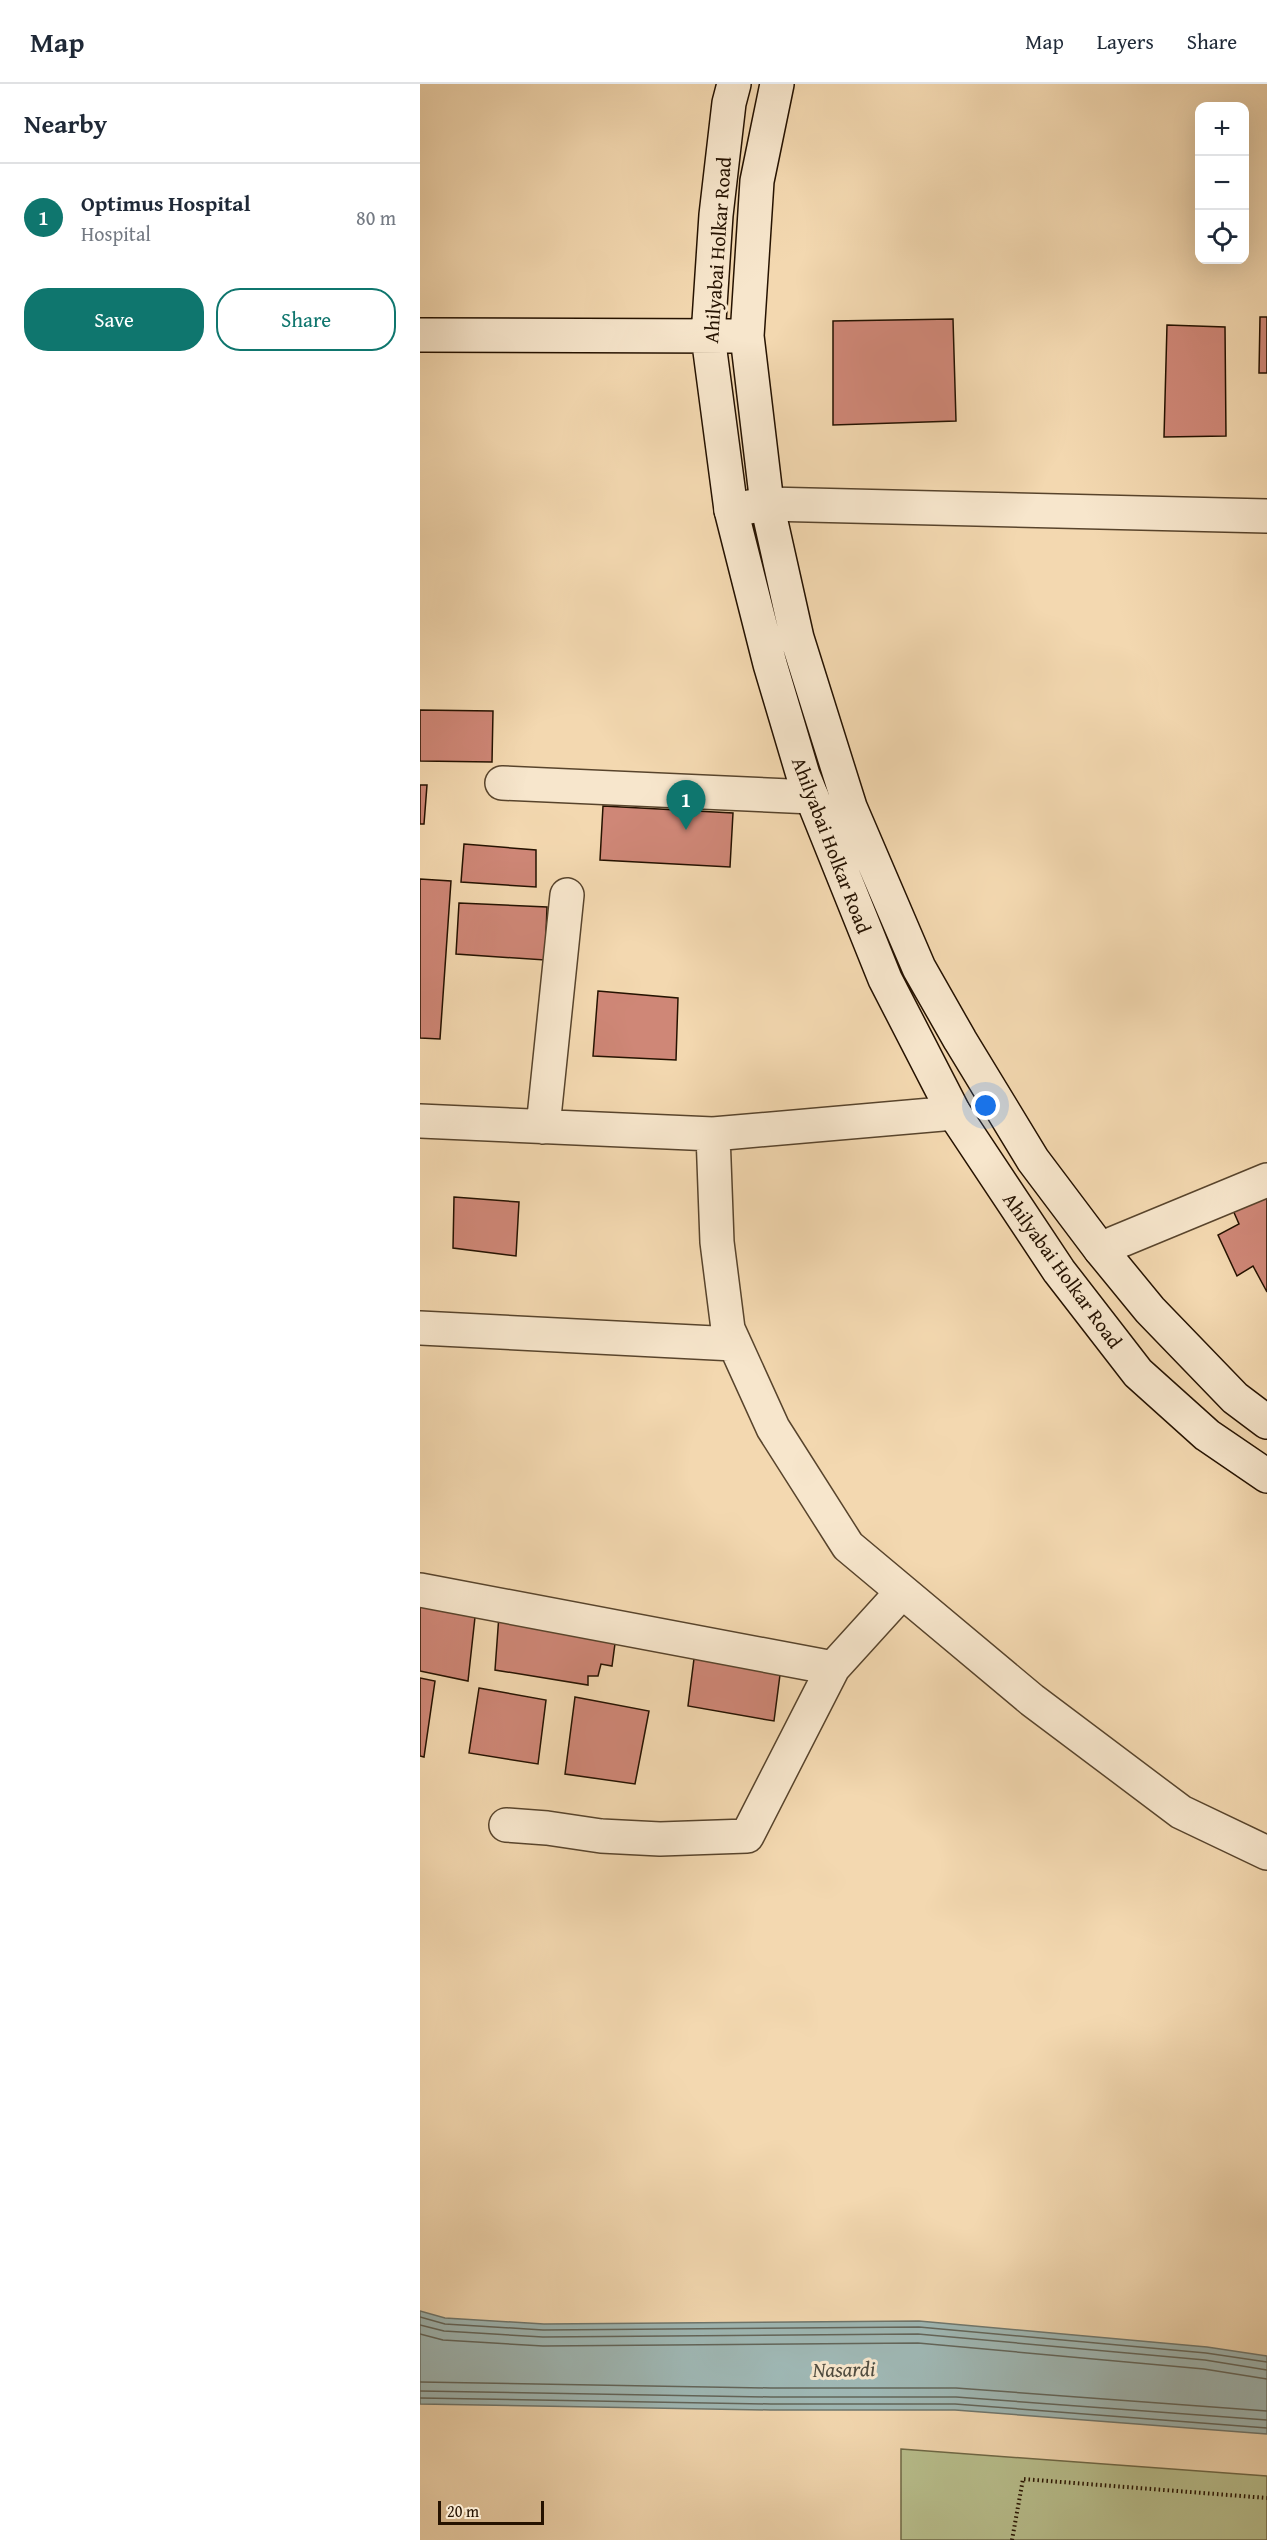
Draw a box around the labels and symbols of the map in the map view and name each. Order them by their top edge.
street label: Ahilyabai Holkar Road [696,156,738,344]
street label: Ahilyabai Holkar Road [785,753,879,938]
pin: 1 [666,780,706,830]
your location [971,1091,1000,1120]
street label: Ahilyabai Holkar Road [996,1186,1130,1354]
water label: Nasardi [811,2353,876,2385]
scale bar [438,2498,544,2526]

